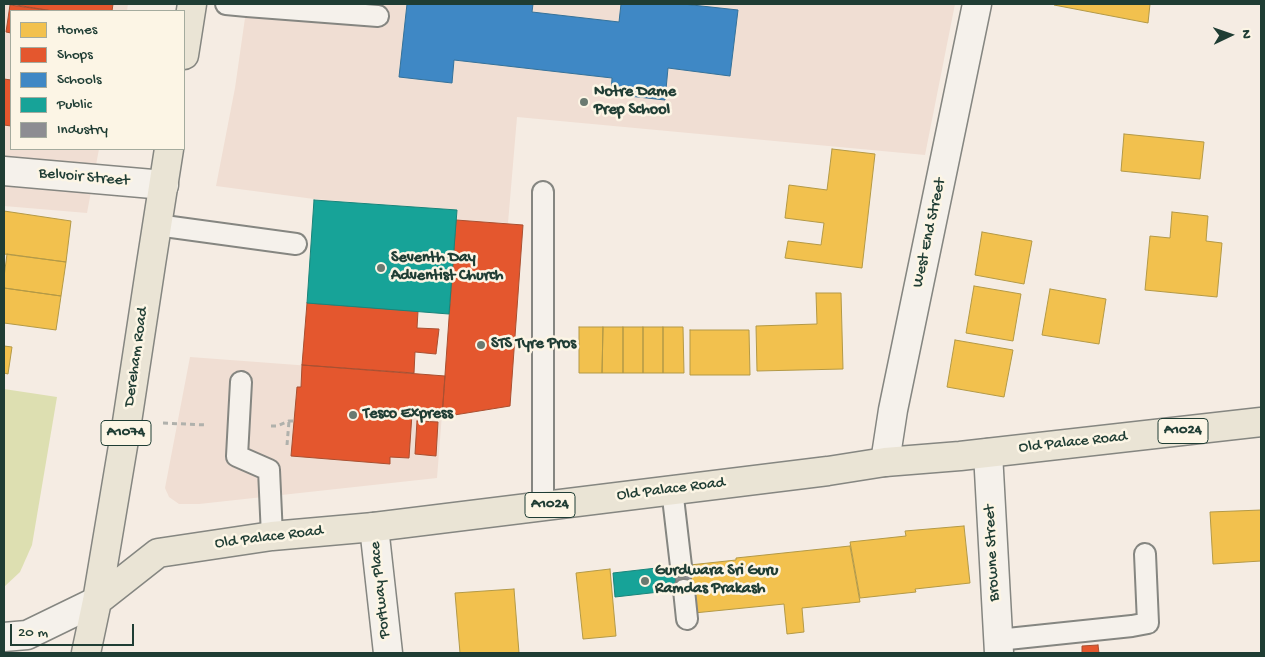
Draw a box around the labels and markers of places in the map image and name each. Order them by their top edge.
place label: Notre Dame Prep School [594,83,676,121]
marker: Notre Dame Prep School [578,96,590,108]
place label: Seventh Day Adventist Church [391,249,503,287]
marker: Seventh Day Adventist Church [375,262,387,274]
place label: STS Tyre Pros [491,335,576,355]
marker: STS Tyre Pros [475,339,487,351]
place label: Tesco Express [363,405,453,425]
marker: Tesco Express [347,409,359,421]
place label: Gurdwara Sri Guru Ramdas Prakash [655,562,778,600]
marker: Gurdwara Sri Guru Ramdas Prakash [639,575,651,587]

